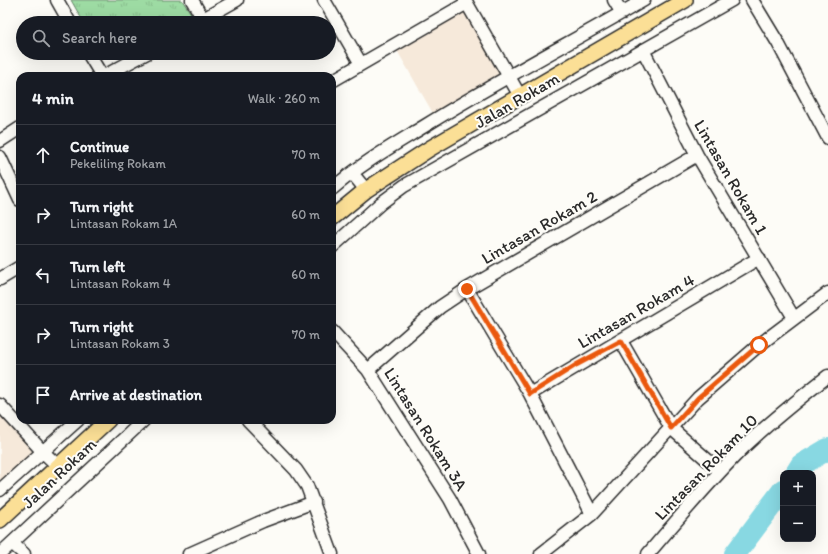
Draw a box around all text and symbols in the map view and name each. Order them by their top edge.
search box [16,16,336,60]
icon: search [30,27,52,49]
text: Search here [62,29,137,47]
street label: Jalan Rokam [471,68,563,132]
text: 4 min [32,88,74,108]
text: Walk · 260 m [248,91,320,106]
street label: Lintasan Rokam 1 [690,116,772,238]
text: Continue [70,138,129,156]
icon: ahead [32,144,54,166]
text: 70 m [292,147,320,162]
text: Pekeliling Rokam [70,156,166,171]
street label: Lintasan Rokam 2 [478,186,600,268]
text: Turn right [70,198,134,216]
icon: right [32,204,54,226]
text: 60 m [291,207,320,222]
text: Lintasan Rokam 1A [70,216,177,231]
text: Turn left [70,258,125,276]
icon: left [32,264,54,286]
text: 60 m [291,267,320,282]
street label: Lintasan Rokam 4 [574,269,698,353]
text: Lintasan Rokam 4 [70,276,171,291]
route end [458,280,476,298]
text: Turn right [70,318,134,336]
icon: right [32,324,54,346]
text: 70 m [292,327,320,342]
text: Lintasan Rokam 3 [70,336,170,351]
route start [750,336,768,354]
street label: Lintasan Rokam 3A [380,364,472,494]
icon: arrive [32,384,54,406]
text: Arrive at destination [70,386,202,404]
street label: Lintasan Rokam 10 [650,410,762,524]
street label: Jalan Rokam [18,434,100,512]
map controls [780,470,816,542]
button: + [780,470,816,506]
button: − [780,506,816,542]

